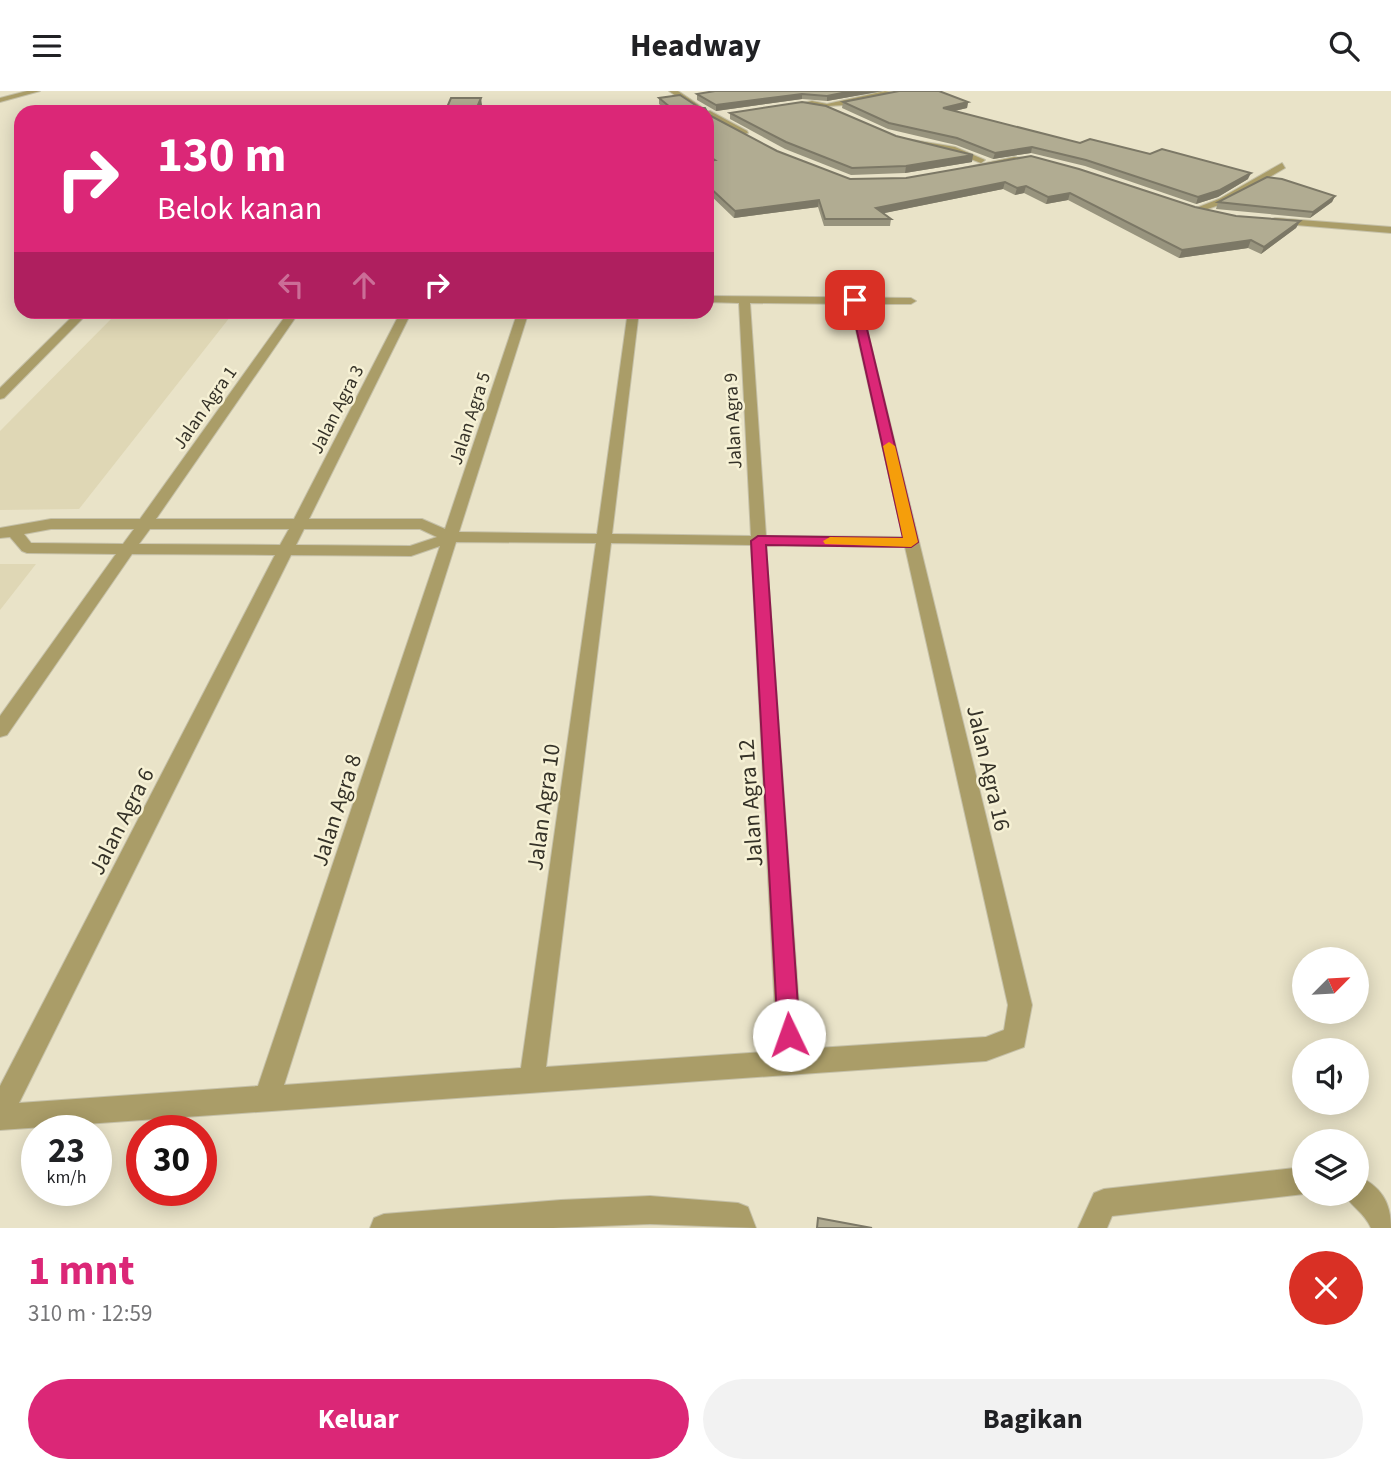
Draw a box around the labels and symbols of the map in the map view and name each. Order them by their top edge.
pin [825,270,885,330]
street label: Jalan Agra 1 [167,361,244,455]
street label: Jalan Agra 3 [303,361,371,459]
street label: Jalan Agra 5 [443,369,498,468]
street label: Jalan Agra 9 [718,372,749,470]
street label: Jalan Agra 16 [958,702,1019,834]
street label: Jalan Agra 12 [730,738,771,868]
street label: Jalan Agra 10 [518,741,569,873]
street label: Jalan Agra 8 [303,750,370,871]
street label: Jalan Agra 6 [80,762,163,881]
north arrow [1292,947,1368,1024]
position arrow [752,998,826,1072]
speed limit sign: 30 [126,1115,217,1206]

